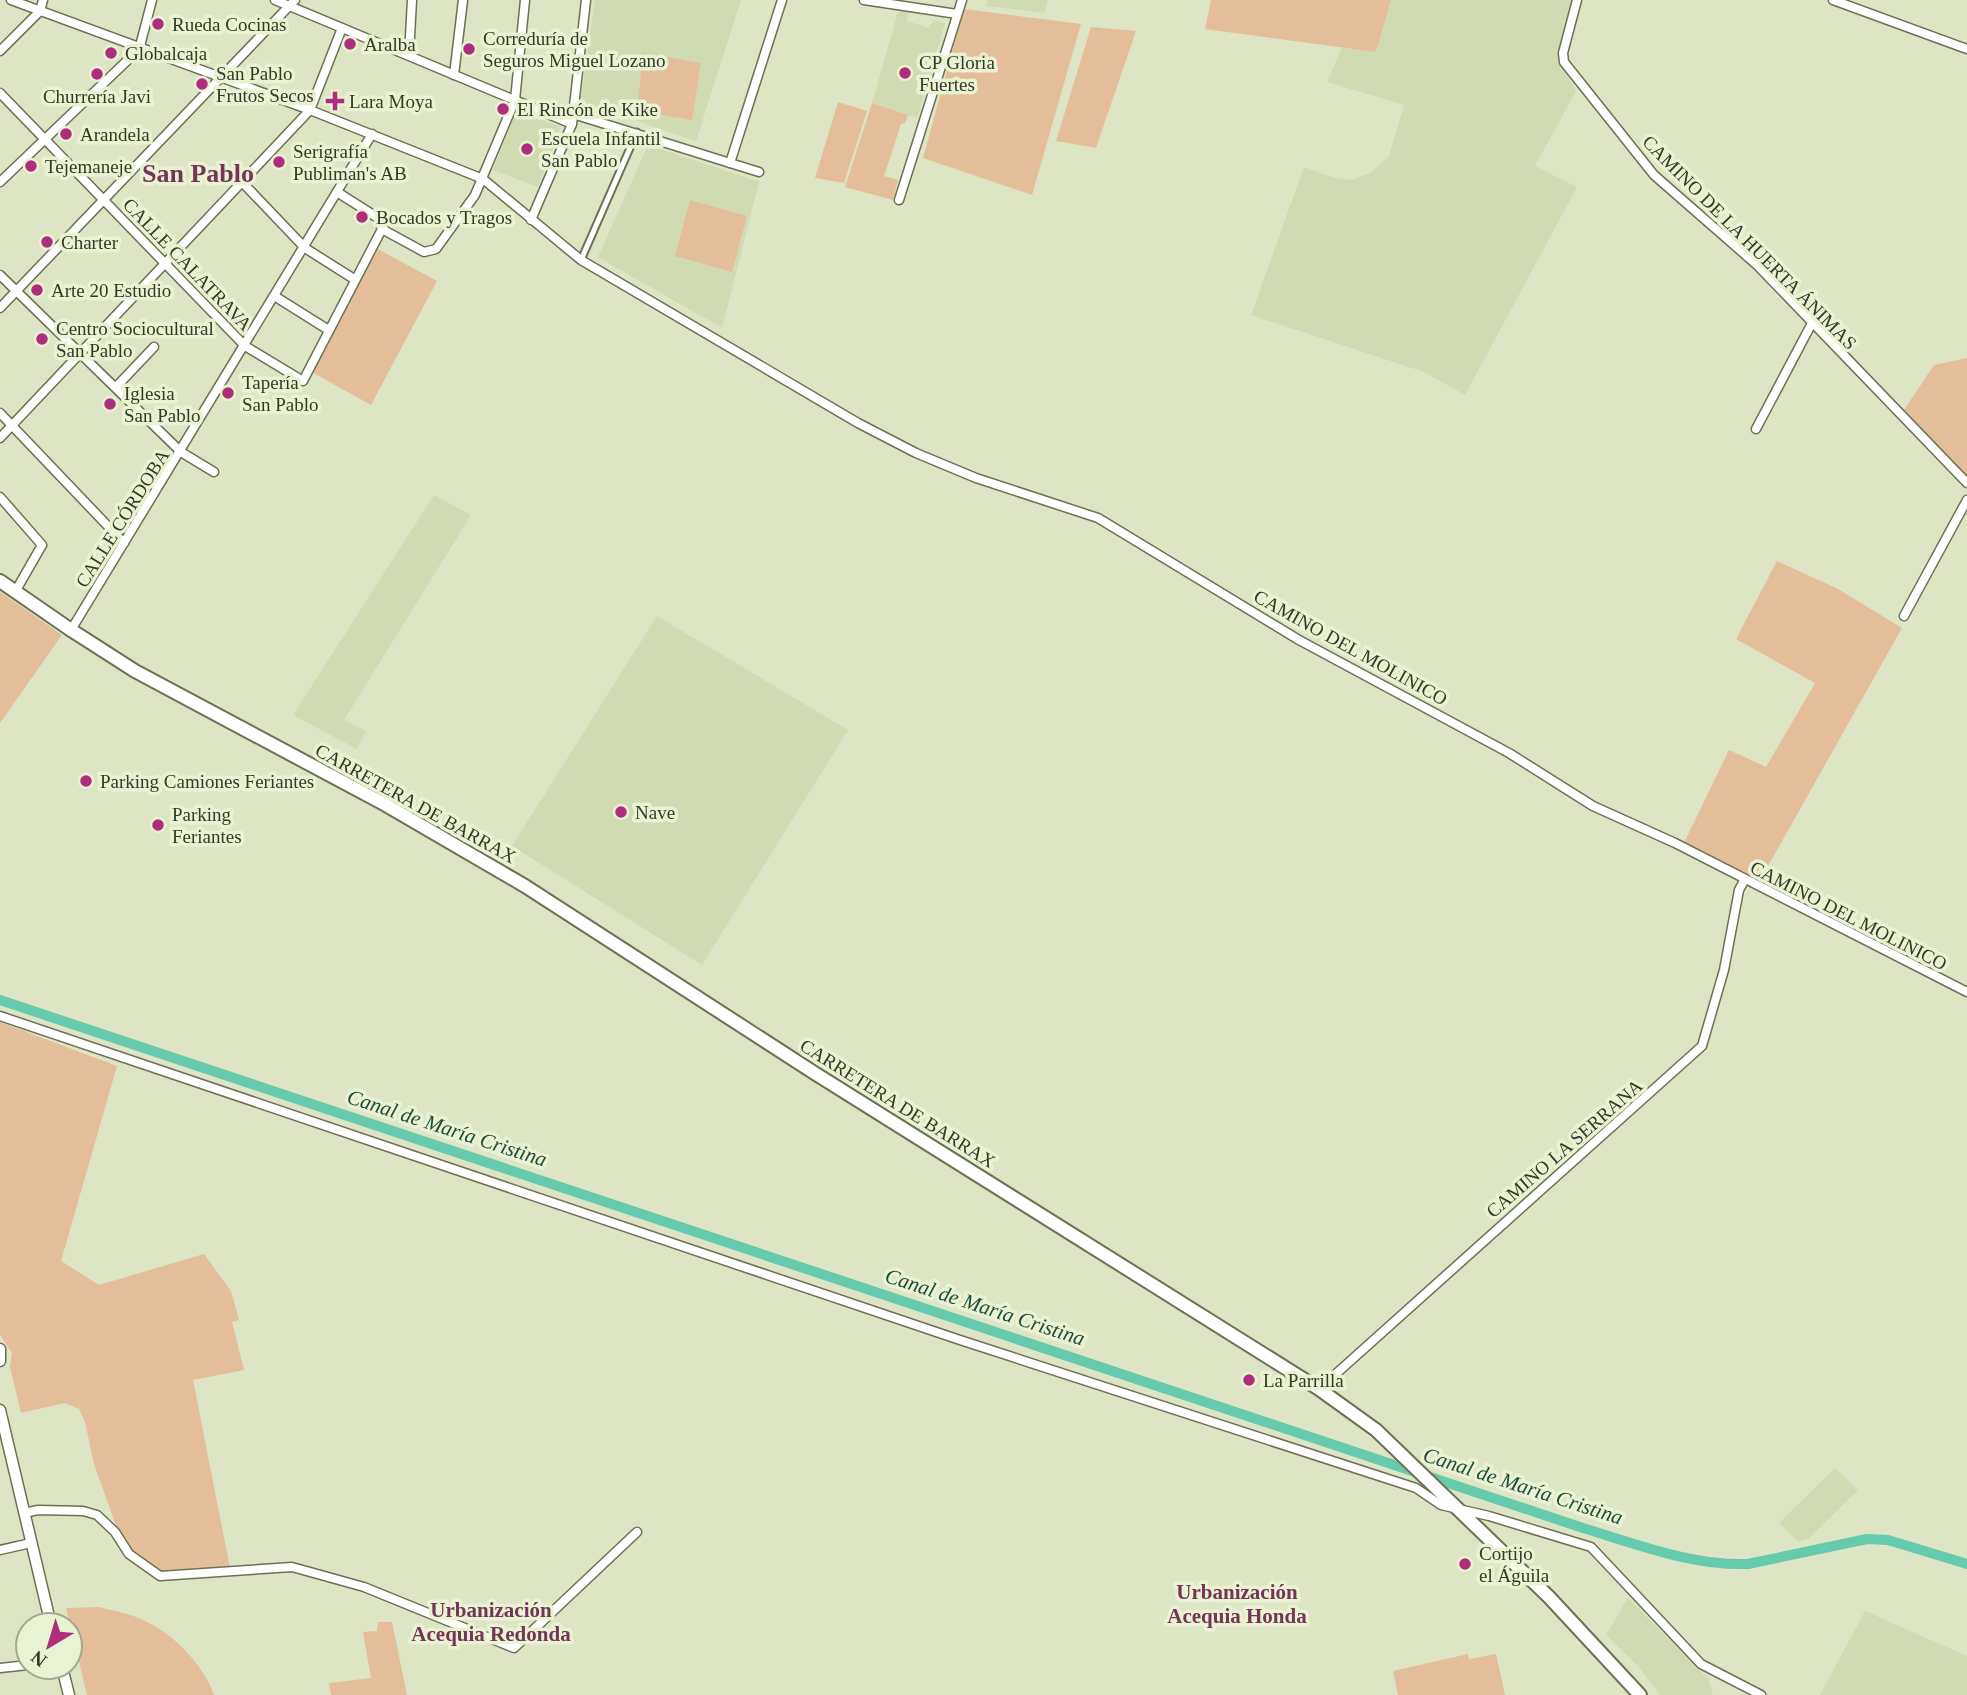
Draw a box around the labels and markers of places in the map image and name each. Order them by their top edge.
place label: Rueda Cocinas [172,14,287,35]
marker: Rueda Cocinas [150,16,166,32]
place label: Correduría de Seguros Miguel Lozano [483,28,666,71]
place label: Aralba [364,34,416,55]
marker: Aralba [342,36,358,52]
marker: Correduría de Seguros Miguel Lozano [461,41,477,57]
place label: Globalcaja [125,43,208,64]
marker: Globalcaja [103,45,119,61]
place label: CP Gloria Fuertes [919,52,995,95]
place label: San Pablo Frutos Secos [216,63,314,106]
marker: CP Gloria Fuertes [897,65,913,81]
marker: Churrería Javi [89,66,105,82]
marker: San Pablo Frutos Secos [194,76,210,92]
place label: Churrería Javi [43,86,151,107]
place label: Lara Moya [349,91,433,112]
marker: Lara Moya [327,93,343,109]
place label: El Rincón de Kike [517,99,658,120]
marker: El Rincón de Kike [495,101,511,117]
place label: Arandela [80,124,150,145]
marker: Arandela [58,126,74,142]
place label: Escuela Infantil San Pablo [541,128,661,171]
place label: Serigrafía Publiman's AB [293,141,407,184]
marker: Escuela Infantil San Pablo [519,141,535,157]
marker: Serigrafía Publiman's AB [271,154,287,170]
place label: Tejemaneje [45,156,132,177]
marker: Tejemaneje [23,158,39,174]
place label: Bocados y Tragos [376,207,512,228]
marker: Bocados y Tragos [354,209,370,225]
place label: Charter [61,232,119,253]
marker: Charter [39,234,55,250]
place label: Arte 20 Estudio [51,280,171,301]
marker: Arte 20 Estudio [29,282,45,298]
place label: Centro Sociocultural San Pablo [56,318,214,361]
marker: Centro Sociocultural San Pablo [34,331,50,347]
place label: Tapería San Pablo [242,372,319,415]
place label: Iglesia San Pablo [124,383,201,426]
marker: Tapería San Pablo [220,385,236,401]
marker: Iglesia San Pablo [102,396,118,412]
place label: Parking Camiones Feriantes [100,771,314,792]
marker: Parking Camiones Feriantes [78,773,94,789]
place label: Nave [635,802,675,823]
place label: Parking Feriantes [172,804,242,847]
marker: Nave [613,804,629,820]
marker: Parking Feriantes [150,817,166,833]
place label: La Parrilla [1263,1370,1344,1391]
marker: La Parrilla [1241,1372,1257,1388]
place label: Cortijo el Águila [1479,1543,1550,1586]
marker: Cortijo el Águila [1457,1556,1473,1572]

